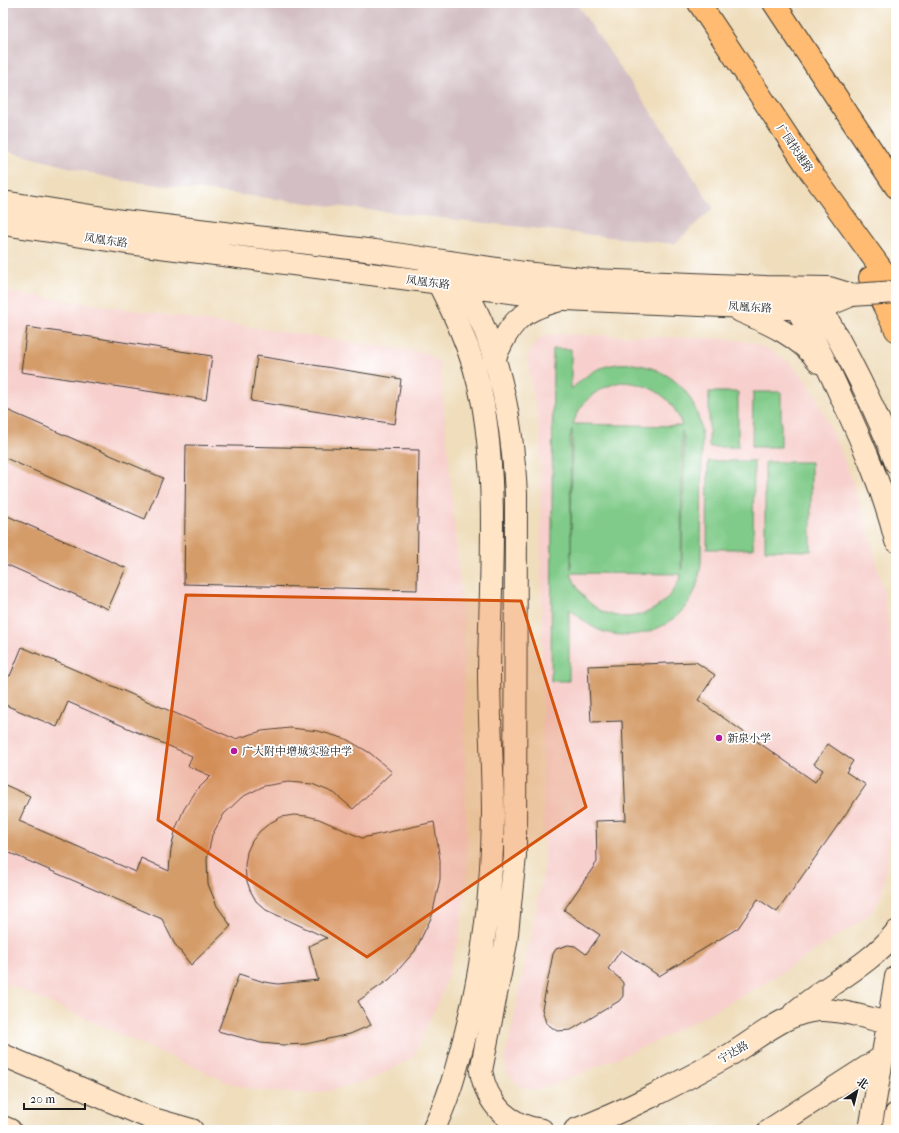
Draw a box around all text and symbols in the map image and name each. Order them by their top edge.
street label: 广园快速路 [774,122,815,175]
street label: 凤凰东路 [83,231,129,250]
street label: 凤凰东路 [405,273,451,292]
street label: 凤凰东路 [728,300,772,315]
place label: 新泉小学 [727,732,771,745]
marker: 新泉小学 [714,733,724,743]
place label: 广大附中增城实验中学 [242,745,352,758]
marker: 广大附中增城实验中学 [229,746,239,756]
street label: 宁达路 [716,1039,751,1066]
north arrow [837,1071,877,1111]
text: 北 [854,1075,871,1092]
scale bar [24,1085,85,1111]
text: 20 m [30,1092,55,1106]

